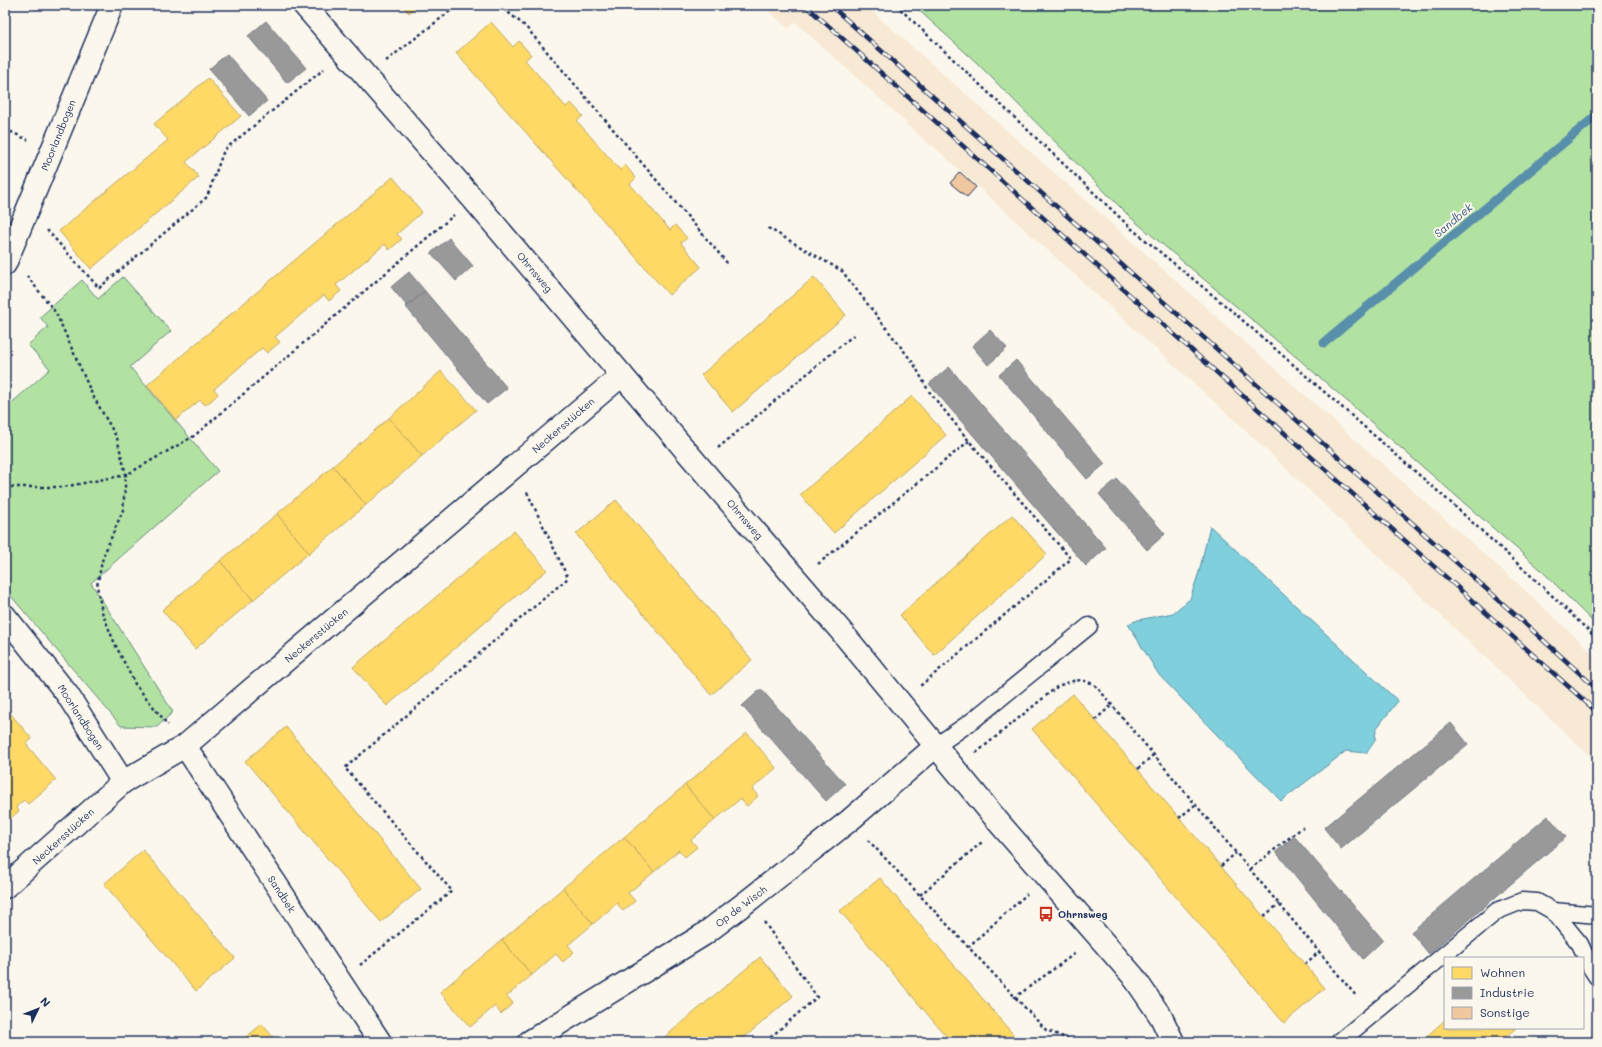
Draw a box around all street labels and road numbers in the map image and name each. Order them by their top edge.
street label: Moorlandbogen [37,97,79,173]
street label: Ohrnsweg [514,249,556,295]
street label: Neckersstücken [529,394,597,456]
street label: Ohrnsweg [724,496,766,542]
street label: Neckersstücken [281,604,351,666]
street label: Moorlandbogen [55,682,107,752]
street label: Neckersstücken [29,805,97,867]
street label: Sandbek [265,873,299,915]
street label: Op de Wisch [712,882,770,930]

